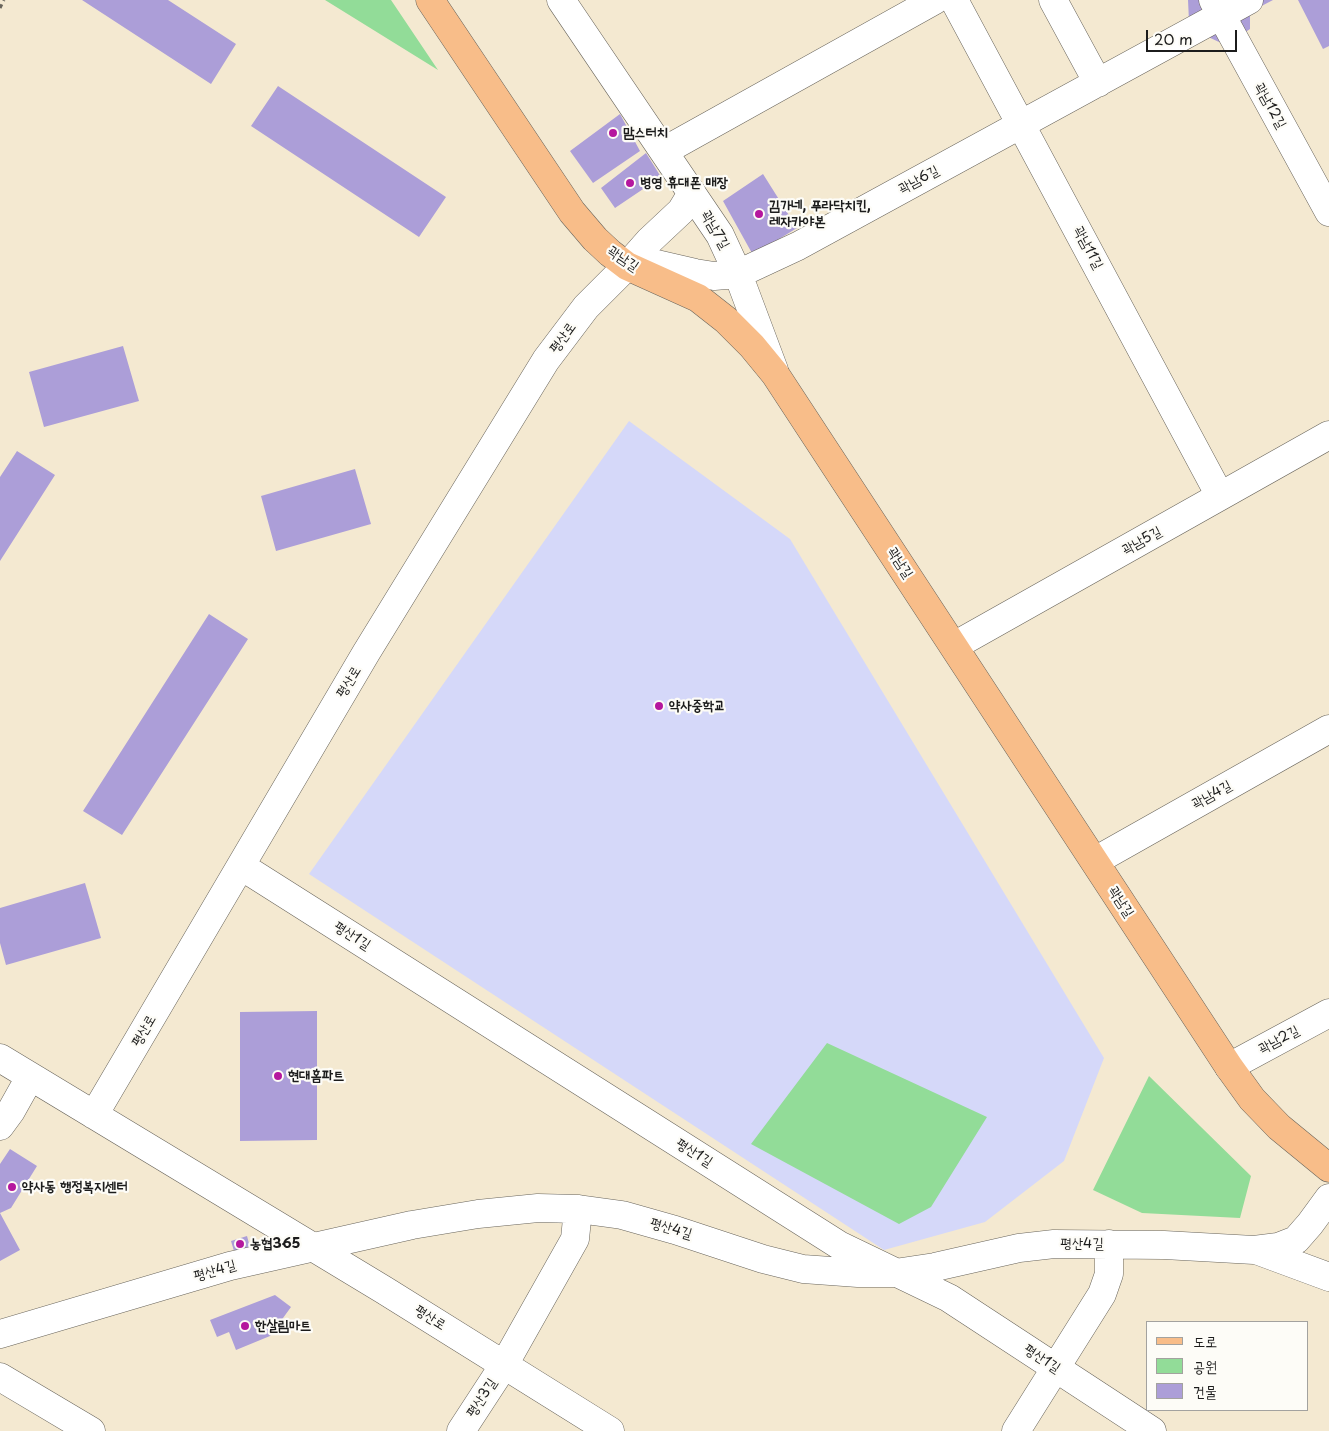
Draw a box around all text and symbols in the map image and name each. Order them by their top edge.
scale bar [1149,20,1240,52]
text: 20 m [1154,27,1193,50]
street label: 곽남12길 [1251,80,1289,132]
place label: 맘스터치 [623,125,668,141]
marker: 맘스터치 [607,127,619,139]
street label: 곽남6길 [896,162,942,198]
place label: 병영 휴대폰 매장 [640,175,728,191]
marker: 병영 휴대폰 매장 [624,177,636,189]
place label: 김가네, 푸라닥치킨, 레자카야본 [769,198,871,230]
street label: 곽남7길 [697,208,733,252]
marker: 김가네, 푸라닥치킨, 레자카야본 [753,208,765,220]
street label: 곽남11길 [1070,224,1106,272]
street label: 곽남길 [604,243,642,275]
street label: 평산로 [546,319,580,357]
street label: 곽남5길 [1119,523,1165,559]
street label: 곽남길 [884,544,916,582]
street label: 평산로 [333,663,365,701]
place label: 약사중학교 [669,698,725,714]
marker: 약사중학교 [653,700,665,712]
street label: 곽남4길 [1189,777,1235,813]
street label: 곽남길 [1105,883,1137,921]
street label: 평산1길 [331,918,373,954]
street label: 평산로 [128,1012,160,1050]
street label: 곽남2길 [1256,1022,1302,1058]
place label: 현대홈파트 [288,1068,344,1084]
marker: 현대홈파트 [272,1070,284,1082]
street label: 평산1길 [673,1135,715,1171]
place label: 약사동 행정복지센터 [22,1179,128,1195]
marker: 약사동 행정복지센터 [6,1181,18,1193]
street label: 평산4길 [648,1215,694,1243]
place label: 농협365 [250,1236,300,1252]
street label: 평산4길 [1060,1236,1104,1252]
marker: 농협365 [234,1238,246,1250]
street label: 평산4길 [192,1257,238,1285]
street label: 평산로 [411,1302,449,1334]
place label: 한살림마트 [255,1318,311,1334]
marker: 한살림마트 [239,1320,251,1332]
legend [1146,1321,1309,1411]
text: 도로 [1193,1329,1217,1352]
street label: 평산1길 [1021,1341,1063,1377]
text: 공원 [1193,1354,1217,1377]
street label: 평산3길 [463,1375,501,1421]
text: 건물 [1193,1379,1217,1402]

